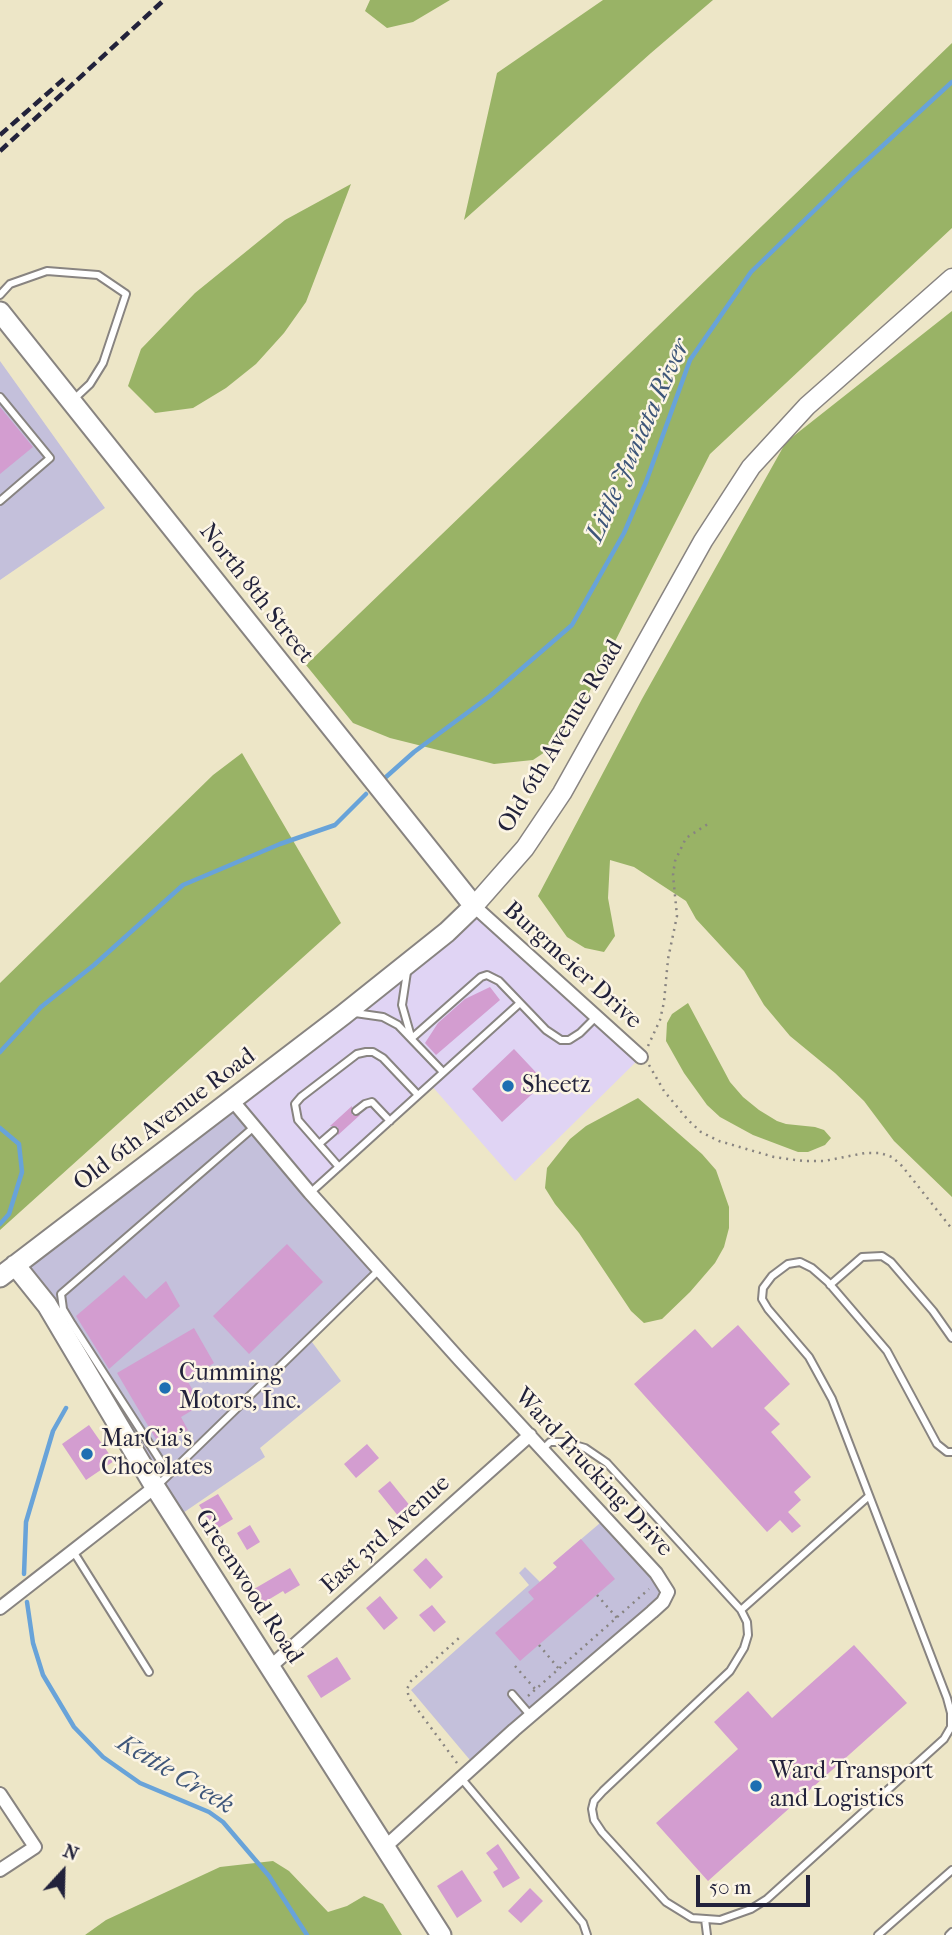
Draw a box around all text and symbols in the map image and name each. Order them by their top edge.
water label: Little Juniata River [580,335,698,547]
street label: North 8th Street [192,518,320,670]
street label: Old 6th Avenue Road [492,635,630,839]
street label: Burgmeier Drive [497,896,647,1036]
street label: Old 6th Avenue Road [69,1042,261,1198]
place label: Sheetz [522,1072,591,1100]
marker: Sheetz [500,1078,516,1094]
place label: Cumming Motors, Inc. [179,1360,301,1416]
marker: Cumming Motors, Inc. [157,1380,173,1396]
street label: Ward Trucking Drive [507,1383,679,1563]
place label: MarCia's Chocolates [101,1426,212,1482]
marker: MarCia's Chocolates [79,1446,95,1462]
street label: East 3rd Avenue [316,1470,456,1600]
street label: Greenwood Road [188,1505,308,1669]
water label: Kettle Creek [111,1728,239,1822]
place label: Ward Transport and Logistics [770,1758,934,1814]
marker: Ward Transport and Logistics [748,1778,764,1794]
north arrow [28,1837,98,1907]
text: N [60,1840,82,1865]
scale bar [700,1862,814,1906]
text: 50 m [709,1875,752,1899]

